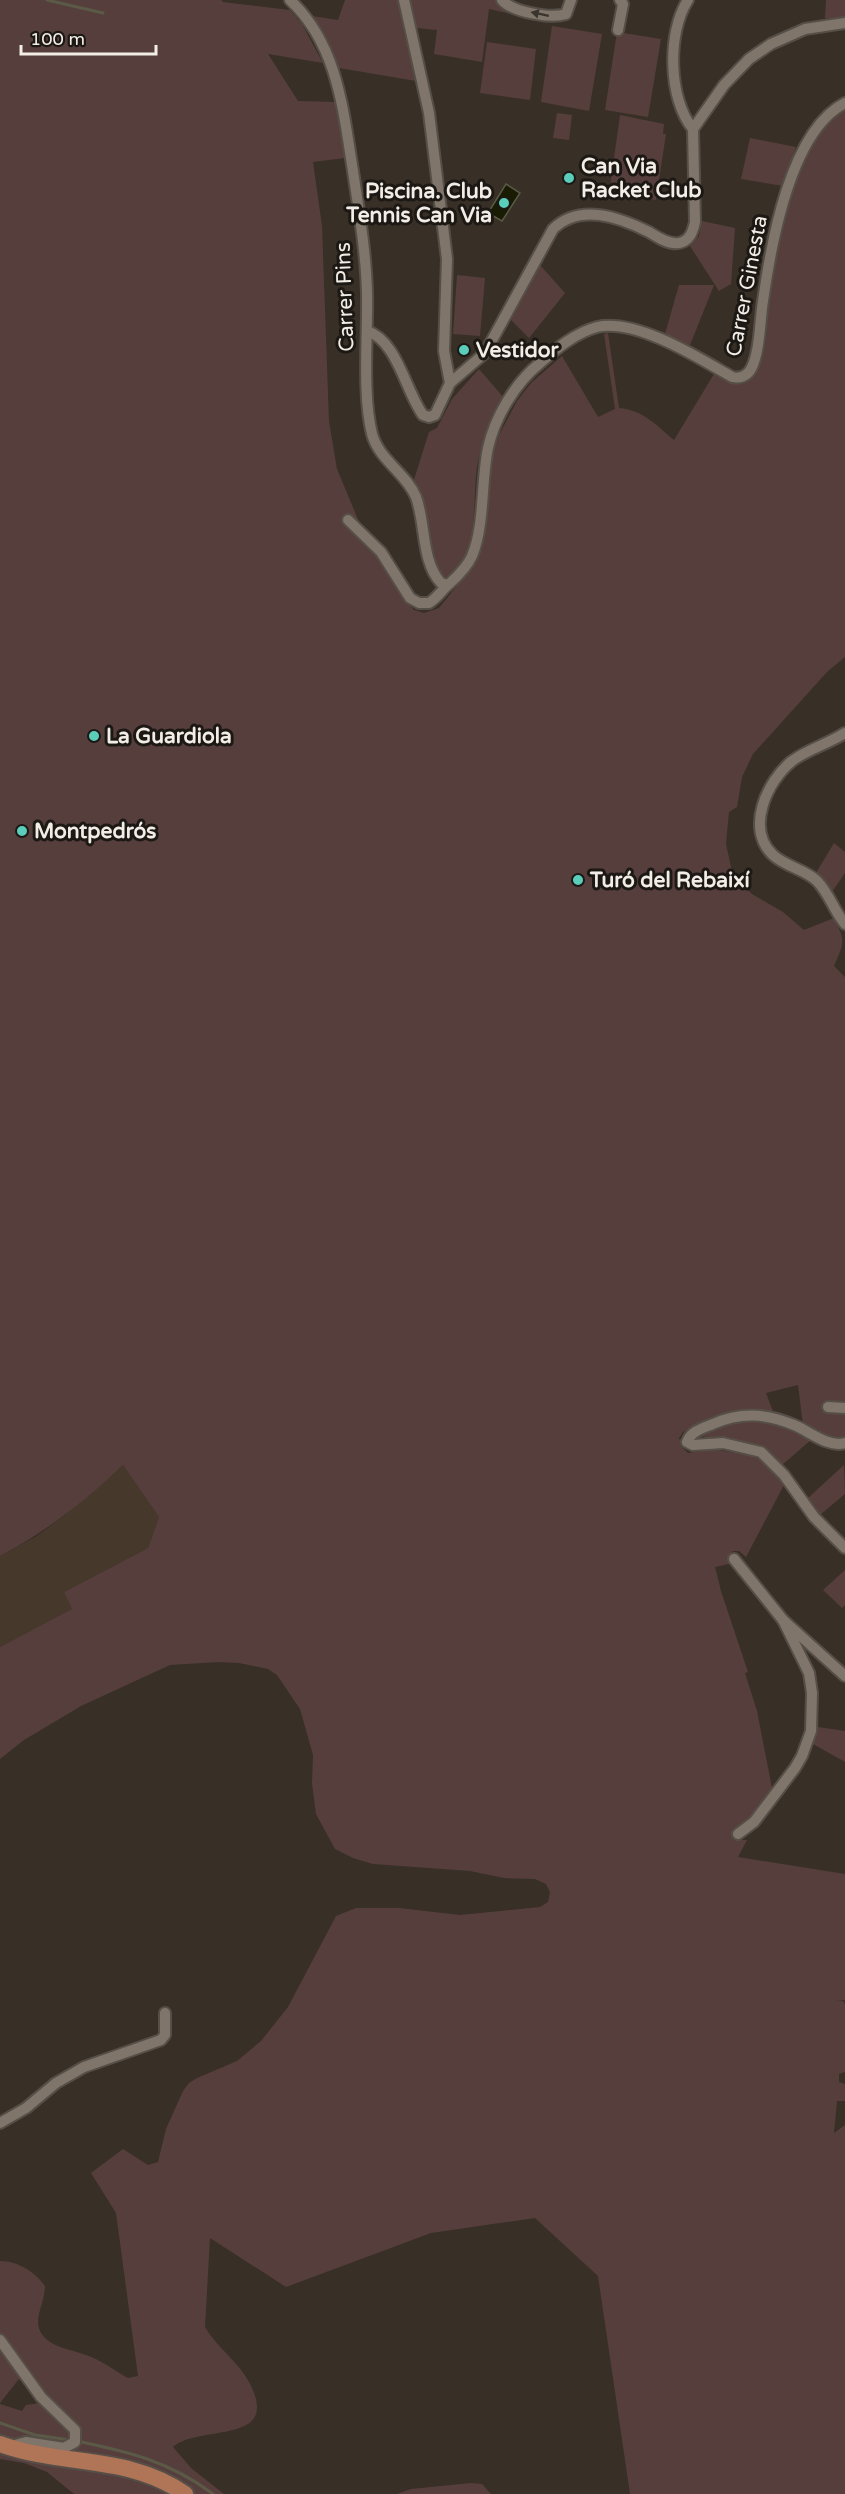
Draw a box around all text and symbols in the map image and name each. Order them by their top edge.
one-way arrow [530,9,549,18]
scale bar [21,18,156,56]
text: 100 m [30,28,85,50]
place label: Can Via Racket Club [581,154,701,203]
marker: Can Via Racket Club [562,171,576,185]
place label: Piscina. Club Tennis Can Via [345,179,492,228]
marker: Piscina. Club Tennis Can Via [497,196,511,210]
street label: Carrer Ginesta [721,213,773,359]
street label: Carrer Pins [331,242,359,352]
place label: Vestidor [476,338,560,363]
marker: Vestidor [457,343,471,357]
place label: La Guardiola [106,724,232,749]
marker: La Guardiola [87,729,101,743]
place label: Montpedrós [34,819,156,844]
marker: Montpedrós [15,824,29,838]
place label: Turó del Rebaixí [589,868,751,893]
marker: Turó del Rebaixí [571,873,585,887]

